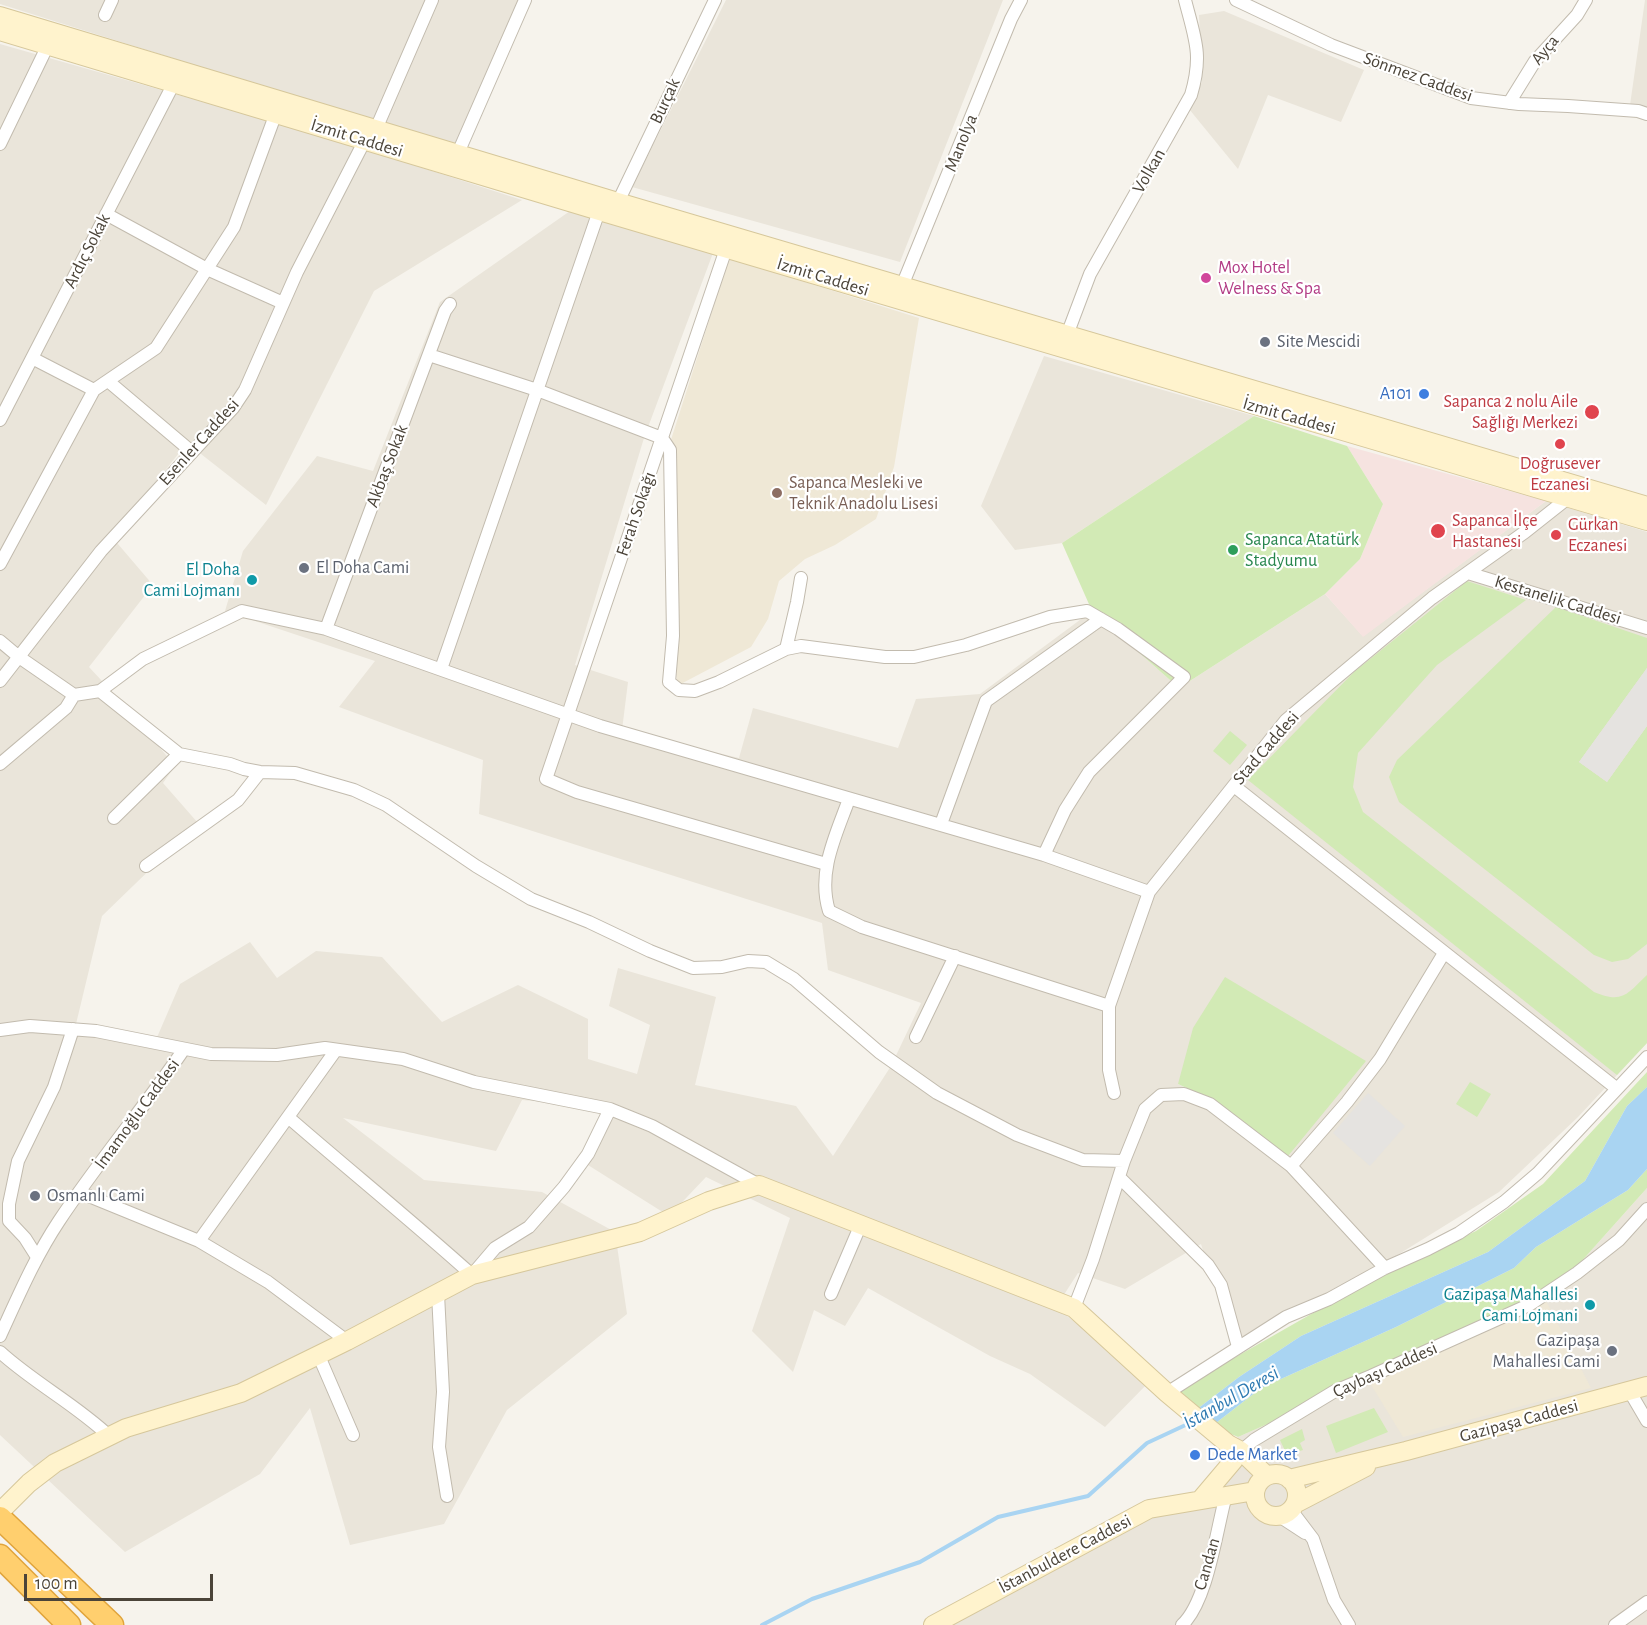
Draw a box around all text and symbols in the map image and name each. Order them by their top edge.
street label: Ayça [1526,31,1564,69]
street label: Sönmez Caddesi [1360,47,1476,107]
street label: Burçak [645,75,685,127]
street label: Manolya [940,111,982,175]
street label: İzmit Caddesi [308,114,406,162]
street label: Volkan [1128,145,1170,197]
street label: Ardıç Sokak [59,210,115,292]
street label: İzmit Caddesi [774,253,872,301]
place label: Mox Hotel Welness & Spa [1218,257,1321,300]
marker: Mox Hotel Welness & Spa [1199,271,1213,285]
place label: Site Mescidi [1277,331,1360,353]
marker: Site Mescidi [1258,335,1272,349]
place label: A101 [1380,383,1412,405]
marker: A101 [1417,387,1431,401]
place label: Sapanca 2 nolu Aile Sağlığı Merkezi [1444,391,1578,434]
street label: İzmit Caddesi [1240,392,1338,440]
street label: Esenler Caddesi [154,394,244,490]
marker: Sapanca 2 nolu Aile Sağlığı Merkezi [1583,403,1601,421]
street label: Akbaş Sokak [361,421,413,511]
marker: Doğrusever Eczanesi [1553,437,1567,451]
place label: Doğrusever Eczanesi [1520,453,1600,496]
street label: Ferah Sokağı [611,469,661,559]
place label: Sapanca Mesleki ve Teknik Anadolu Lisesi [789,472,938,514]
marker: Sapanca Mesleki ve Teknik Anadolu Lisesi [770,486,784,500]
place label: Sapanca İlçe Hastanesi [1452,510,1538,552]
place label: Gürkan Eczanesi [1568,514,1627,556]
marker: Sapanca İlçe Hastanesi [1429,522,1447,540]
marker: Gürkan Eczanesi [1549,528,1563,542]
place label: Sapanca Atatürk Stadyumu [1245,529,1359,572]
marker: Sapanca Atatürk Stadyumu [1226,543,1240,557]
place label: El Doha Cami [316,557,409,579]
place label: El Doha Cami Lojmanı [144,559,240,602]
marker: El Doha Cami [297,561,311,575]
street label: Kestanelik Caddesi [1492,570,1624,630]
marker: El Doha Cami Lojmanı [245,573,259,587]
street label: Stad Caddesi [1228,707,1304,789]
street label: İmamoğlu Caddesi [90,1054,184,1174]
place label: Osmanlı Cami [47,1185,145,1207]
marker: Osmanlı Cami [28,1189,42,1203]
place label: Gazipaşa Mahallesi Cami Lojmani [1444,1284,1578,1326]
marker: Gazipaşa Mahallesi Cami Lojmani [1583,1298,1597,1312]
place label: Gazipaşa Mahallesi Cami [1493,1330,1600,1372]
street label: Çaybaşı Caddesi [1329,1337,1441,1403]
marker: Gazipaşa Mahallesi Cami [1605,1344,1619,1358]
water label: İstanbul Deresi [1179,1361,1283,1435]
street label: Gazipaşa Caddesi [1457,1395,1581,1447]
place label: Dede Market [1207,1444,1297,1466]
marker: Dede Market [1188,1448,1202,1462]
street label: İstanbuldere Caddesi [995,1510,1135,1598]
street label: Candan [1189,1535,1225,1593]
scale bar [27,1562,216,1600]
text: 100 m [35,1575,78,1593]

